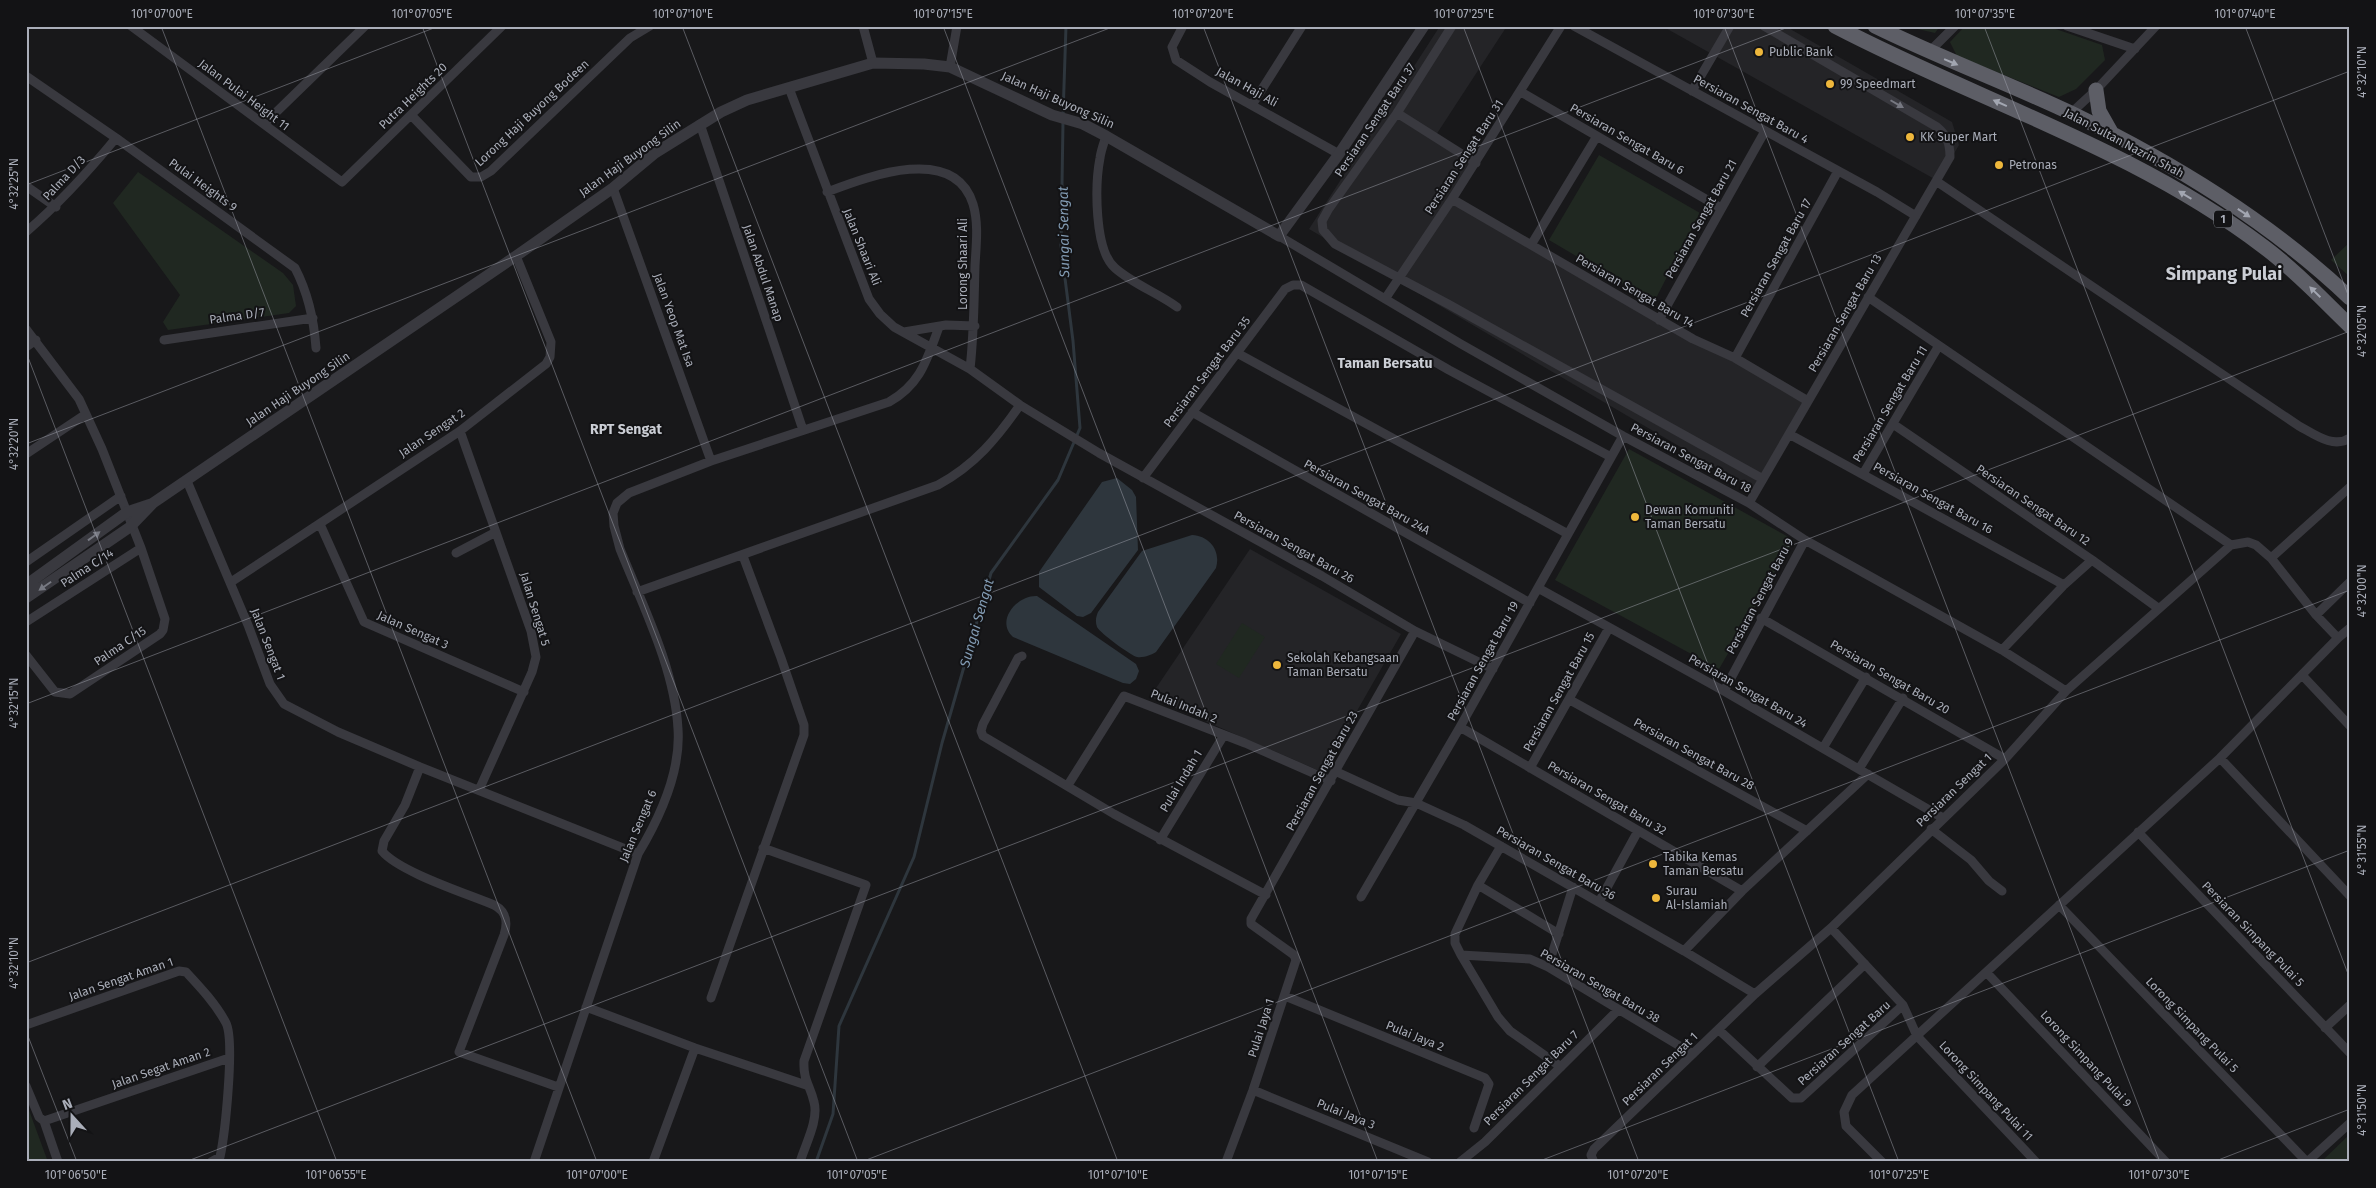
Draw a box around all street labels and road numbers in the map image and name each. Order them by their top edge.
street label: Jalan Pulai Height 11 [196,56,292,134]
street label: Lorong Haji Buyong Bodeen [472,57,592,169]
street label: Putra Heights 20 [376,60,450,132]
street label: Persiaran Sengat Baru 37 [1332,60,1418,180]
street label: Jalan Haji Ali [1214,64,1280,110]
street label: Jalan Haji Buyong Silin [999,69,1117,131]
street label: Persiaran Sengat Baru 4 [1691,72,1811,147]
street label: Persiaran Sengat Baru 31 [1422,97,1506,217]
street label: Persiaran Sengat Baru 6 [1568,101,1686,177]
street label: Jalan Sultan Nazrin Shah [2062,105,2186,181]
street label: Jalan Haji Buyong Silin [576,116,684,200]
street label: Palma D/3 [40,153,88,203]
street label: Pulai Heights 9 [166,156,240,214]
street label: Persiaran Sengat Baru 21 [1662,157,1740,281]
street label: Persiaran Sengat Baru 17 [1738,196,1814,320]
street label: Jalan Shaari Ali [840,206,884,288]
road number: 1 [2214,210,2232,228]
street label: Lorong Shaari Ali [956,218,970,310]
street label: Jalan Abdul Manap [740,223,786,323]
street label: Persiaran Sengat Baru 14 [1573,251,1697,331]
street label: Persiaran Sengat Baru 13 [1805,251,1885,375]
street label: Jalan Yeop Mat Isa [651,271,697,369]
street label: Palma D/7 [209,305,265,327]
street label: Persiaran Sengat Baru 35 [1161,314,1253,430]
street label: Persiaran Sengat Baru 11 [1850,343,1930,465]
street label: Jalan Haji Buyong Silin [243,349,353,429]
street label: Jalan Sengat 2 [396,406,468,460]
street label: Persiaran Sengat Baru 18 [1628,420,1754,496]
street label: Persiaran Sengat Baru 24A [1302,457,1432,538]
street label: Persiaran Sengat Baru 16 [1871,459,1995,537]
street label: Persiaran Sengat Baru 12 [1974,462,2093,548]
street label: Persiaran Sengat Baru 26 [1231,508,1357,586]
street label: Persiaran Sengat Baru 9 [1723,536,1797,656]
street label: Palma C/14 [58,545,117,590]
street label: Jalan Sengat 5 [517,570,553,648]
street label: Persiaran Sengat Baru 19 [1444,599,1522,723]
street label: Jalan Sengat 1 [248,606,288,682]
street label: Jalan Sengat 3 [375,608,451,652]
street label: Palma C/15 [91,624,149,668]
street label: Persiaran Sengat Baru 15 [1520,630,1598,754]
street label: Persiaran Sengat Baru 20 [1828,637,1952,717]
street label: Persiaran Sengat Baru 24 [1686,651,1810,731]
street label: Pulai Indah 2 [1149,686,1219,726]
street label: Persiaran Sengat Baru 23 [1283,709,1361,833]
street label: Persiaran Sengat Baru 28 [1631,715,1757,793]
street label: Pulai Indah 1 [1157,747,1205,815]
street label: Persiaran Sengat 1 [1913,750,1995,830]
street label: Persiaran Sengat Baru 32 [1545,758,1669,838]
street label: Jalan Sengat 6 [617,788,659,864]
street label: Persiaran Sengat Baru 36 [1494,823,1618,903]
street label: Persiaran Simpang Pulai 5 [2199,879,2307,989]
street label: Persiaran Sengat Baru 38 [1538,946,1662,1026]
street label: Jalan Sengat Aman 1 [67,955,175,1003]
street label: Lorong Simpang Pulai 5 [2143,975,2241,1075]
street label: Pulai Jaya 1 [1245,997,1277,1059]
street label: Persiaran Sengat Baru [1795,998,1893,1088]
street label: Lorong Simpang Pulai 9 [2038,1008,2134,1110]
street label: Pulai Jaya 2 [1384,1018,1446,1054]
street label: Persiaran Sengat Baru 7 [1481,1028,1581,1128]
street label: Persiaran Sengat 1 [1619,1029,1701,1109]
street label: Lorong Simpang Pulai 11 [1936,1038,2036,1144]
street label: Jalan Segat Aman 2 [110,1045,212,1091]
street label: Pulai Jaya 3 [1315,1096,1377,1132]

